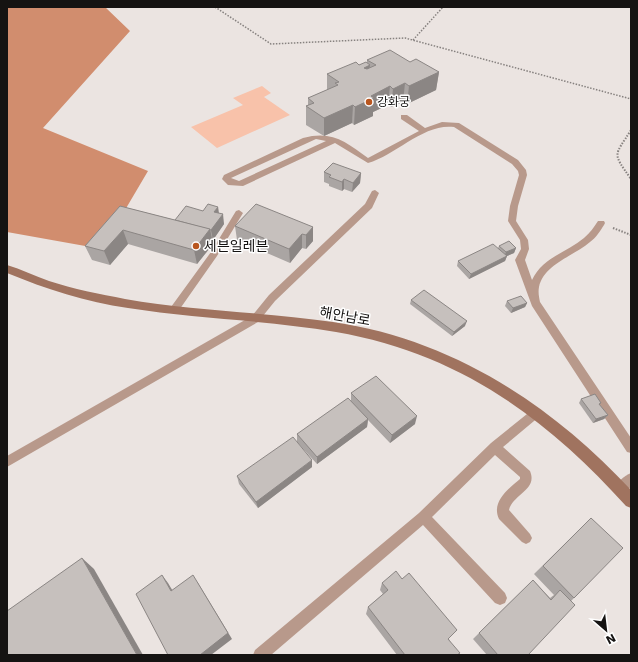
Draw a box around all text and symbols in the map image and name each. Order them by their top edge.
place label: 강화궁 [377,95,410,109]
marker: 강화궁 [364,97,374,107]
place label: 세븐일레븐 [204,238,269,254]
marker: 세븐일레븐 [191,241,201,251]
street label: 해안남로 [318,304,372,328]
north arrow [586,610,626,650]
text: N [603,630,618,646]

